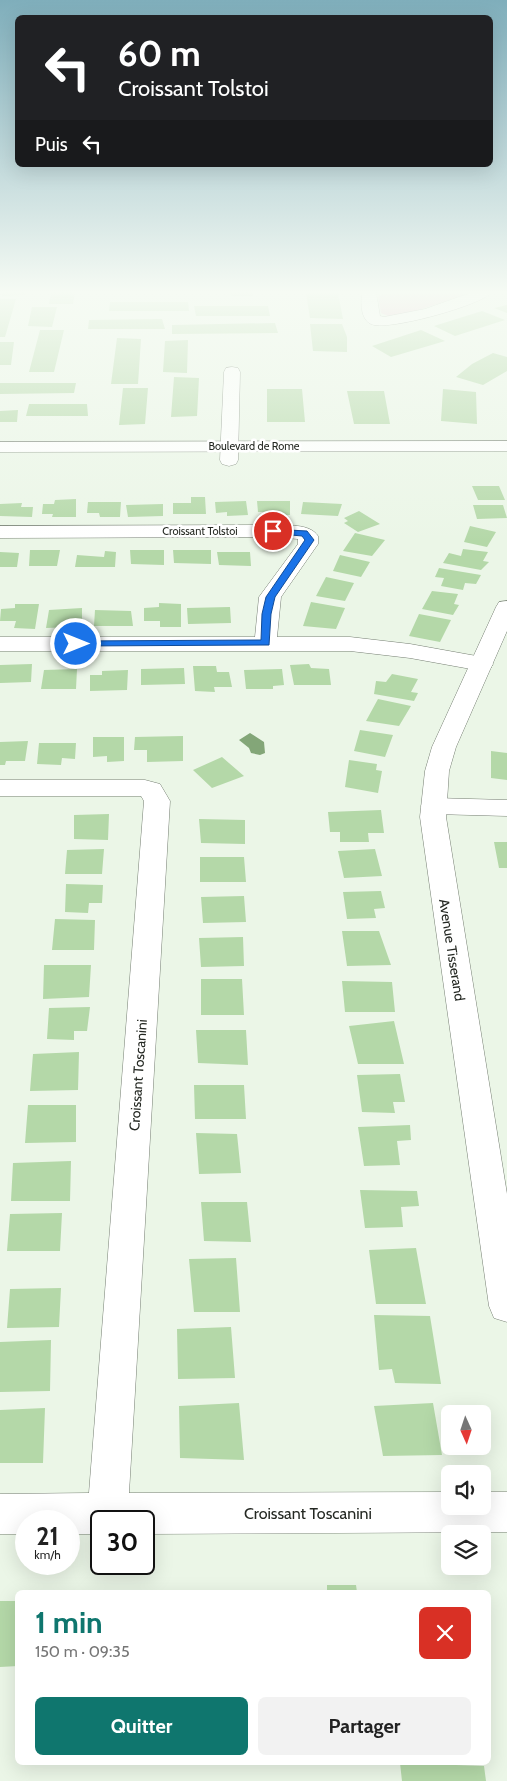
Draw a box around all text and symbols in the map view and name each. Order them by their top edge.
text: 60 m [118,32,201,75]
icon: left [35,35,100,100]
text: Croissant Tolstoi [118,75,269,102]
icon: left [78,130,106,158]
text: Puis [35,133,68,156]
street label: Boulevard de Rome [208,439,300,453]
pin [252,510,294,552]
icon: arrive [259,517,287,545]
street label: Croissant Tolstoi [162,524,238,538]
position arrow [49,617,101,669]
street label: Avenue Tisserand [435,898,469,1002]
street label: Croissant Toscanini [125,1019,151,1131]
north arrow [441,1405,491,1455]
map controls [441,1405,491,1575]
button: sound [441,1465,491,1515]
street label: Croissant Toscanini [244,1504,372,1523]
speed limit sign: 30 [90,1510,155,1575]
text: 21 [36,1521,59,1551]
button: layers [441,1525,491,1575]
text: km/h [34,1547,61,1562]
text: 1 min [35,1604,103,1641]
button: close [419,1607,471,1659]
text: 150 m · 09:35 [35,1642,130,1661]
button: Quitter [35,1697,248,1755]
button: Partager [258,1697,471,1755]

